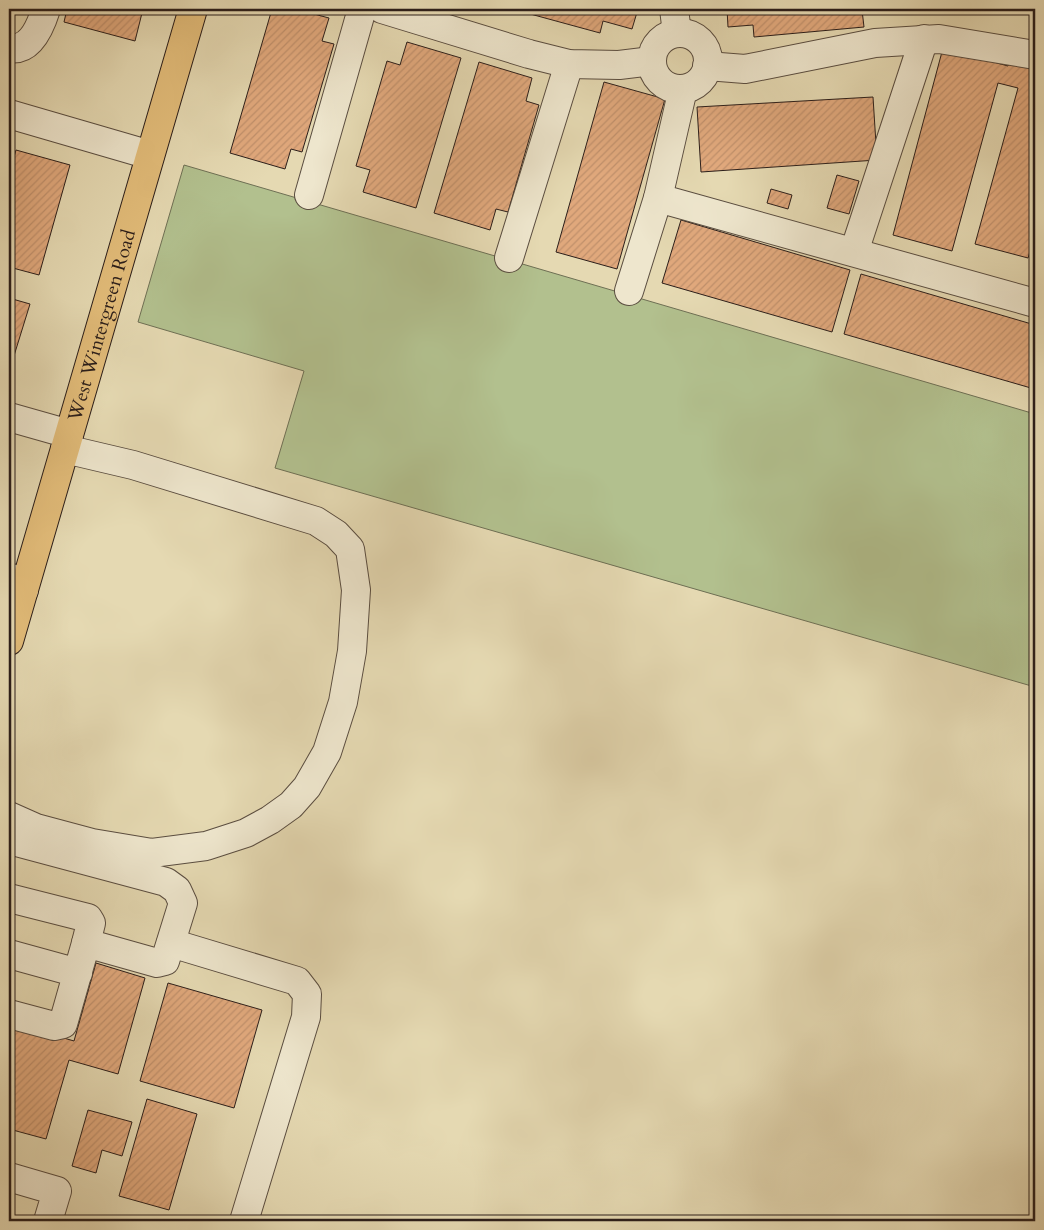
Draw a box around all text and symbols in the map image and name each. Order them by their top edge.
street label: West Wintergreen Road [61,226,142,425]

